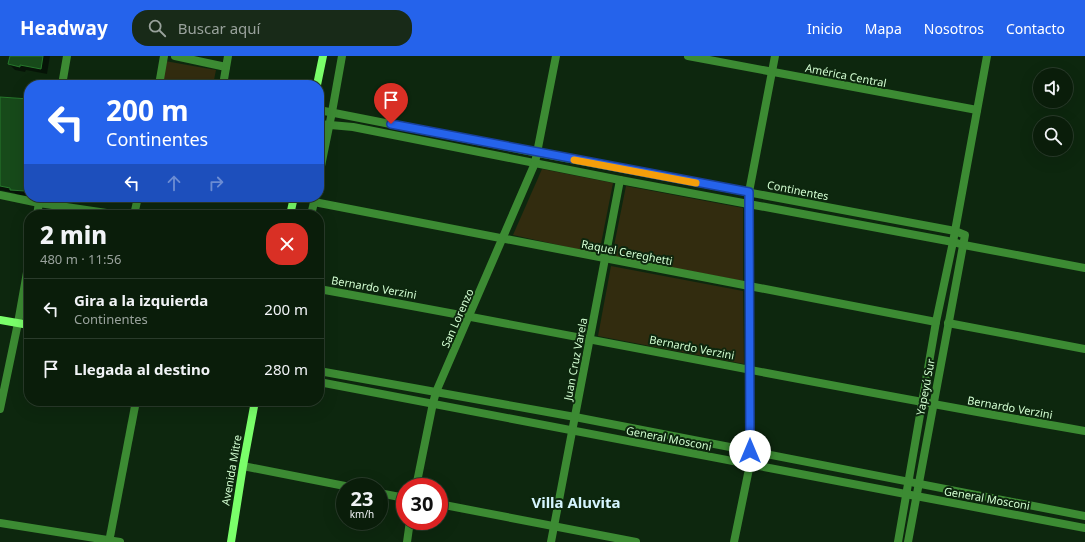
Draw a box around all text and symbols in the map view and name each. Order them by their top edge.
search box [132,10,412,46]
text: Headway [20,15,108,41]
icon: search [146,17,168,39]
text: Buscar aquí [178,18,260,38]
text: Inicio [807,19,843,38]
text: Mapa [865,19,902,38]
text: Nosotros [924,19,984,38]
text: Contacto [1006,19,1065,38]
street label: América Central [804,60,888,90]
map controls [1033,68,1073,156]
button: sound [1033,68,1073,108]
pin [374,83,408,124]
icon: arrive [380,89,402,111]
text: 200 m [106,91,189,129]
icon: left [40,96,92,148]
button: search [1033,116,1073,156]
text: Continentes [106,127,208,151]
icon: left [121,172,143,194]
icon: ahead [163,172,185,194]
icon: right [205,172,227,194]
street label: Continentes [766,177,830,203]
text: 2 min [40,218,107,251]
button: close [266,223,308,265]
street label: Raquel Cereghetti [580,236,674,268]
text: 480 m · 11:56 [40,250,121,268]
street label: Bernardo Verzini [330,272,418,302]
street label: San Lorenzo [437,286,477,350]
text: Gira a la izquierda [74,290,208,310]
icon: left [40,298,62,320]
text: 200 m [264,299,308,319]
text: Continentes [74,310,148,328]
street label: Juan Cruz Varela [559,316,590,403]
street label: Bernardo Verzini [648,331,736,363]
street label: Yapeyú Sur [912,357,938,417]
icon: arrive [40,358,62,380]
text: Llegada al destino [74,359,210,379]
text: 280 m [264,359,308,379]
street label: Bernardo Verzini [966,392,1054,422]
street label: General Mosconi [625,422,713,454]
position arrow [729,430,771,472]
street label: Avenida Mitre [217,433,245,507]
speed limit sign: 30 [396,478,448,530]
street label: General Mosconi [943,483,1031,513]
text: 23 [351,485,373,512]
district label: Villa Aluvita [531,492,621,512]
text: km/h [350,507,374,521]

